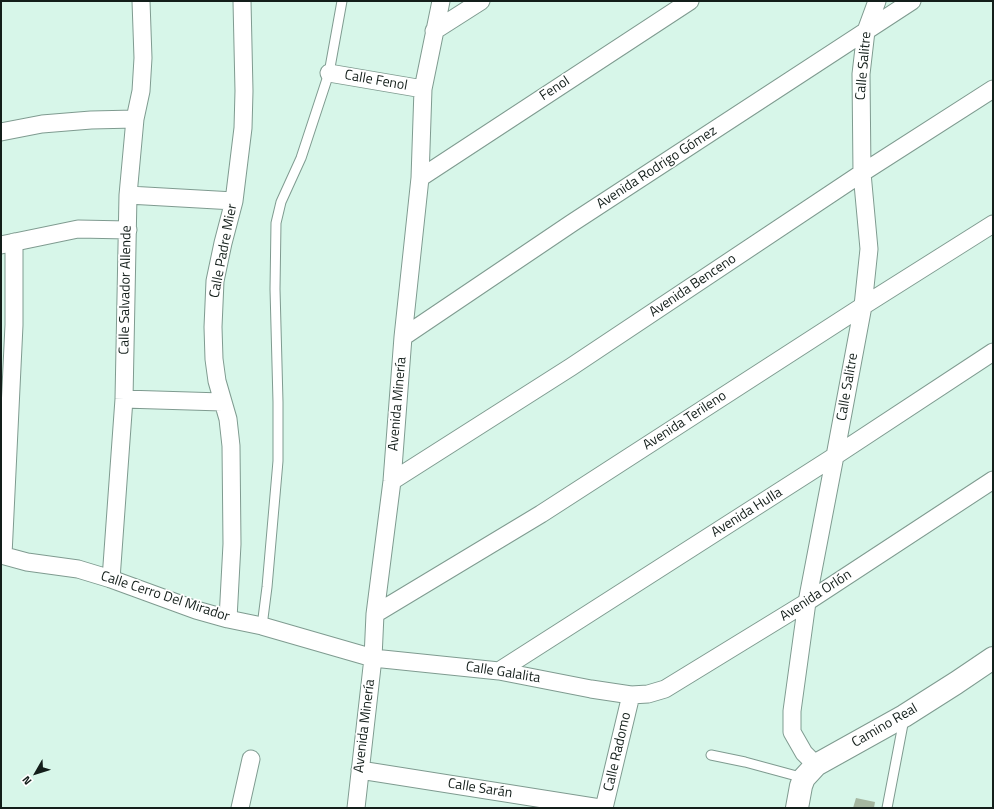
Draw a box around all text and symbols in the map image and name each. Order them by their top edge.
street label: Calle Salitre [853,31,875,101]
street label: Calle Fenol [343,67,409,95]
street label: Fenol [537,73,573,105]
street label: Avenida Rodrigo Gómez [594,123,720,213]
street label: Calle Padre Mier [207,203,241,299]
street label: Calle Salvador Allende [116,225,136,355]
street label: Avenida Benceno [646,251,740,321]
street label: Calle Salitre [834,352,862,422]
street label: Avenida Minería [386,356,410,452]
street label: Avenida Terileno [640,388,730,454]
street label: Avenida Hulla [709,485,785,541]
street label: Avenida Orlón [777,567,855,625]
street label: Calle Cerro Del Mirador [98,568,232,626]
street label: Calle Galalita [464,659,542,687]
street label: Avenida Minería [351,678,379,774]
street label: Camino Real [849,700,921,752]
street label: Calle Radomo [601,711,635,793]
north arrow [16,753,56,793]
text: N [18,773,35,789]
street label: Calle Sarán [446,776,514,802]

